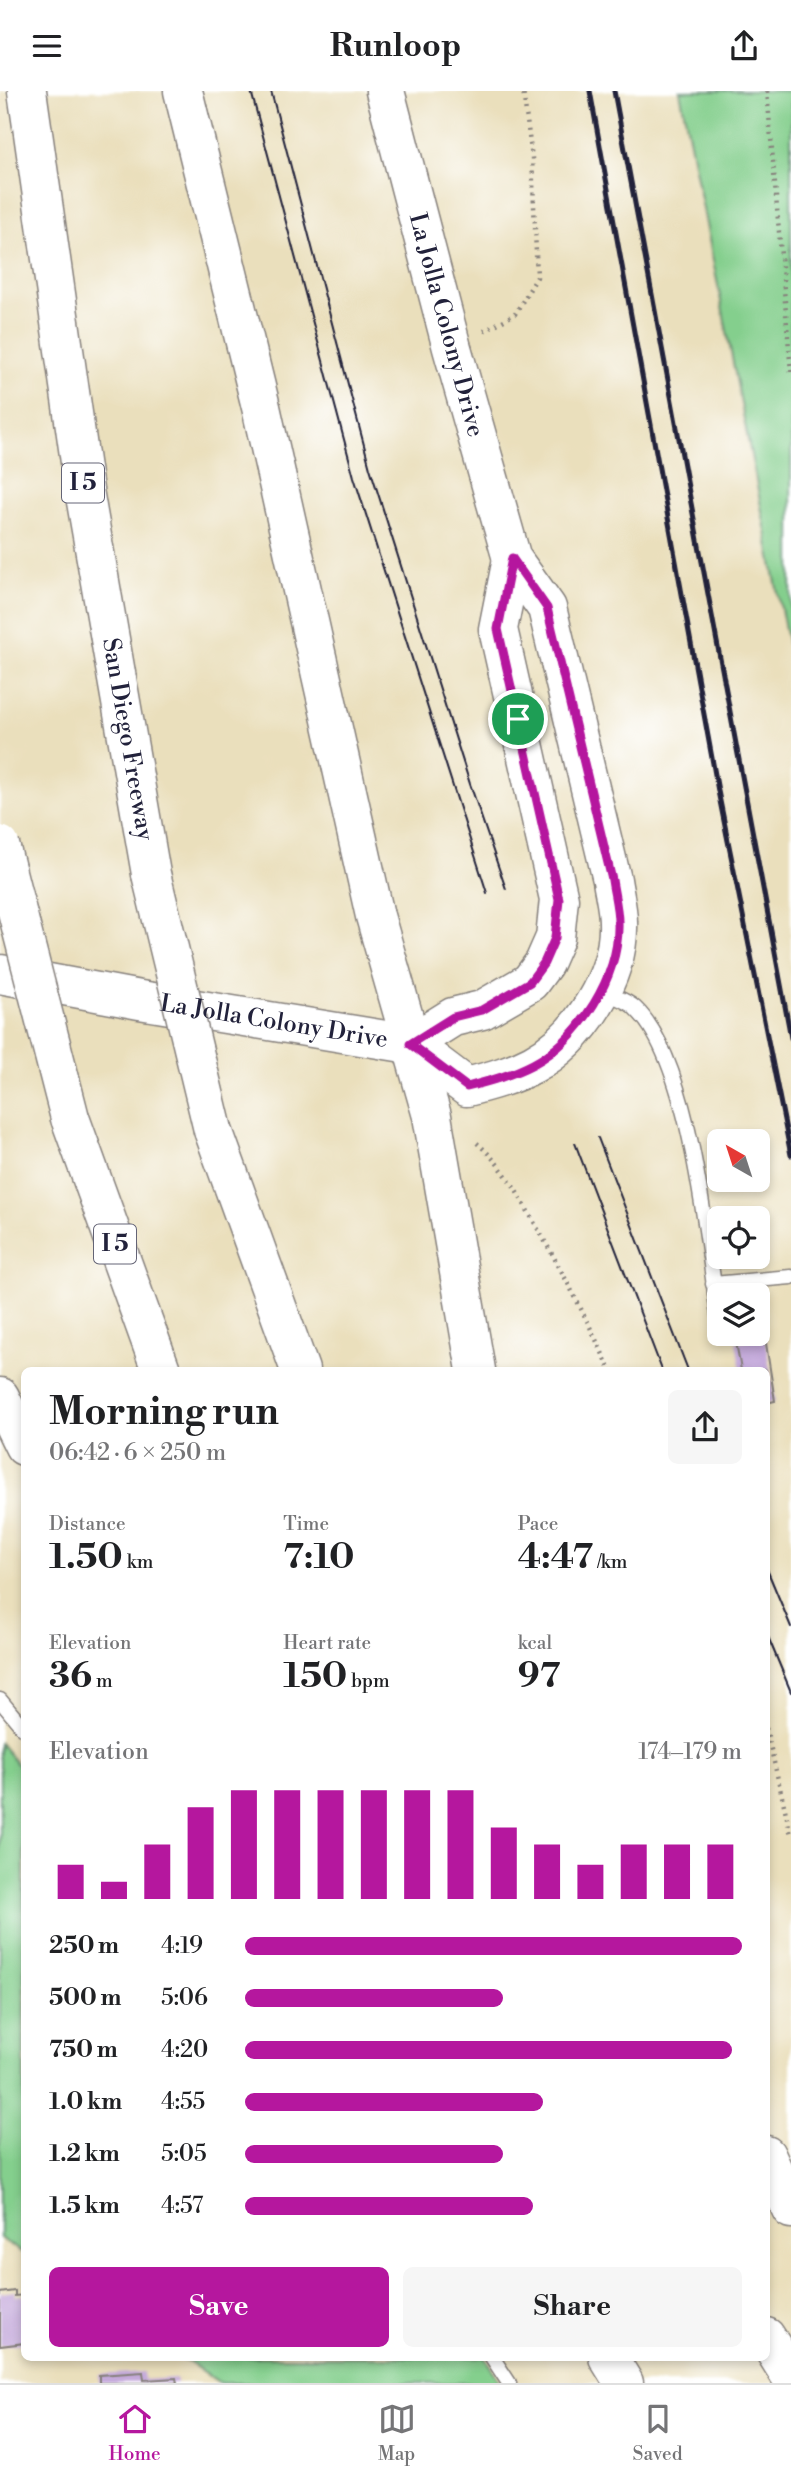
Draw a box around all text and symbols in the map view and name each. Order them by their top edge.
text: Runloop [330,26,461,66]
icon: menu [28,27,66,65]
icon: share [725,27,763,65]
street label: La Jolla Colony Drive [402,210,490,440]
road number: I 5 [62,463,104,503]
street label: San Diego Freeway [95,636,160,843]
pin [488,689,548,749]
icon: arrive [499,700,537,738]
street label: La Jolla Colony Drive [158,988,390,1055]
north arrow [707,1129,770,1192]
map controls [707,1129,770,1346]
button: locate [707,1206,770,1269]
road number: I 5 [94,1225,136,1263]
button: layers [707,1283,770,1346]
text: Morning run [49,1389,279,1436]
button: share [668,1390,742,1464]
text: 06:42 · 6 × 250 m [49,1439,226,1467]
text: Distance [49,1512,126,1536]
text: Time [283,1512,329,1536]
text: Pace [518,1512,558,1536]
text: 1.50 [49,1536,123,1579]
text: 7:10 [283,1536,355,1579]
text: 4:47 [518,1536,593,1579]
text: km [123,1550,153,1574]
text: /km [593,1550,627,1574]
text: Elevation [49,1631,131,1655]
text: Heart rate [283,1631,371,1655]
text: kcal [518,1631,552,1655]
text: 36 [49,1655,92,1698]
text: 150 [283,1655,347,1698]
text: 97 [518,1655,560,1698]
text: m [92,1669,113,1693]
text: bpm [347,1669,390,1693]
text: Elevation [49,1738,149,1766]
text: 174–179 m [638,1738,742,1766]
text: 250 m [49,1932,119,1960]
text: 4:19 [161,1932,203,1960]
text: 500 m [49,1984,121,2012]
text: 5:06 [161,1984,208,2012]
text: 750 m [49,2036,118,2064]
text: 4:20 [161,2036,208,2064]
text: 1.0 km [49,2088,122,2116]
text: 4:55 [161,2088,205,2116]
text: 1.2 km [49,2140,120,2168]
text: 5:05 [161,2140,207,2168]
text: 1.5 km [49,2192,120,2220]
text: 4:57 [161,2192,203,2220]
button: Save [49,2267,389,2347]
button: Share [403,2267,742,2347]
tab: Home [108,2400,161,2466]
tab: Map [378,2400,416,2466]
tab: Saved [633,2400,682,2466]

